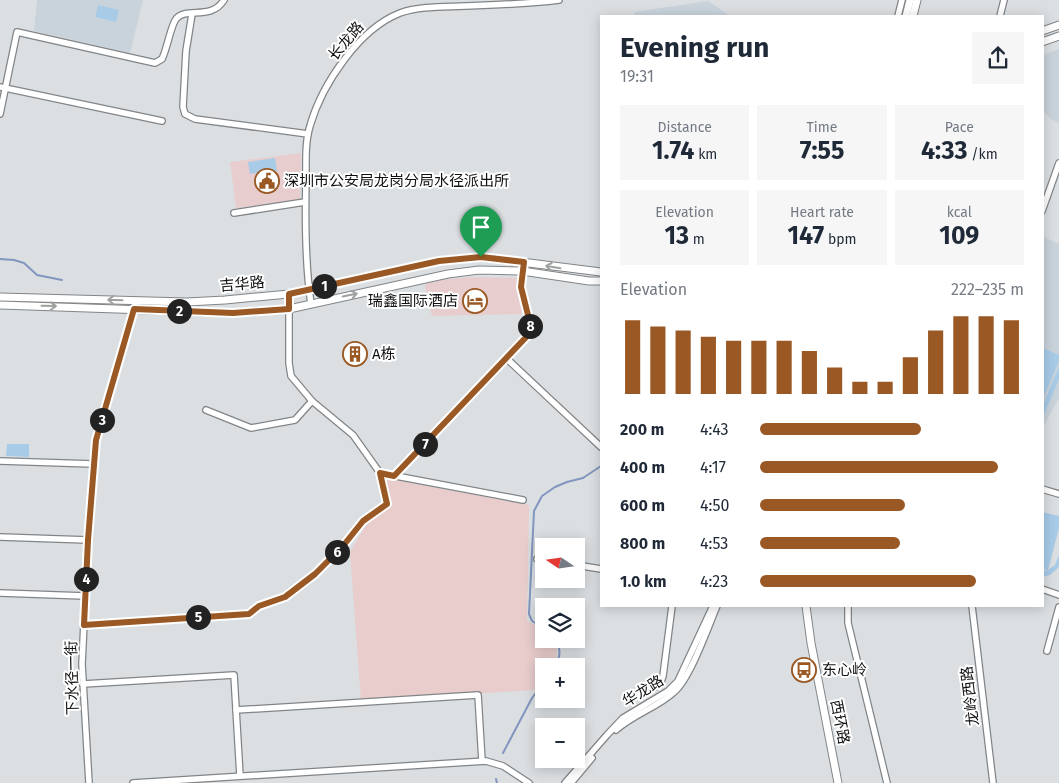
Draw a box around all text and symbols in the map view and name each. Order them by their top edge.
street label: 长龙路 [325,18,367,64]
text: Evening run [620,31,769,64]
button: share [972,32,1024,84]
text: 19:31 [620,67,654,86]
text: Distance [658,119,712,136]
text: Time [807,119,837,136]
text: Pace [945,119,974,136]
text: 1.74 [652,136,694,166]
text: 7:55 [800,136,844,166]
text: 4:33 [921,136,968,166]
text: km [694,146,717,163]
text: /km [968,146,998,163]
public building icon: 深圳市公安局龙岗分局水径派出所 [254,168,280,194]
place label: 深圳市公安局龙岗分局水径派出所 [284,172,509,190]
text: Elevation [655,204,714,221]
text: Heart rate [790,204,854,221]
text: kcal [947,204,972,221]
pin [460,206,502,257]
icon: arrive [467,213,495,241]
text: 13 [665,221,689,251]
text: 147 [787,221,824,251]
text: 109 [939,221,979,251]
text: m [689,231,705,248]
text: bpm [824,231,857,248]
one-way arrow [545,261,561,271]
street label: 吉华路 [219,273,265,295]
pin: 1 [312,274,336,298]
text: 1 [321,278,328,295]
text: Elevation [620,280,687,299]
text: 222–235 m [951,280,1024,299]
hotel icon: 瑞鑫国际酒店 [462,288,488,314]
one-way arrow [341,290,357,299]
place label: 瑞鑫国际酒店 [368,292,458,310]
one-way arrow [108,295,124,304]
pin: 2 [166,298,192,324]
one-way arrow [40,301,56,311]
text: 2 [176,303,183,320]
pin: 8 [518,314,542,338]
text: 8 [526,318,535,335]
building icon: A栋 [342,341,368,367]
place label: A栋 [372,345,396,363]
pin: 3 [90,408,114,432]
text: 3 [99,412,106,429]
text: 200 m [620,420,664,439]
text: 4:43 [700,420,729,439]
pin: 7 [412,432,438,456]
text: 7 [422,436,429,453]
text: 400 m [620,458,665,477]
text: 4:17 [700,458,726,477]
text: 600 m [620,496,665,515]
text: 4:50 [700,496,729,515]
text: 800 m [620,534,665,553]
text: 4:53 [700,534,728,553]
north arrow [535,538,585,588]
map controls [535,538,585,768]
pin: 6 [324,540,350,564]
text: 6 [334,544,341,561]
pin: 4 [74,566,98,592]
text: 4 [83,571,90,588]
text: 1.0 km [620,572,667,591]
text: 4:23 [700,572,728,591]
button: layers [535,598,585,648]
pin: 5 [186,604,210,630]
text: 5 [195,609,202,626]
street label: 下水径一街 [62,640,82,716]
bus stop icon: 东心岭 [791,657,817,683]
button: + [535,658,585,708]
place label: 东心岭 [822,661,867,679]
street label: 龙岭西路 [957,665,983,727]
street label: 华龙路 [619,671,667,711]
street label: 西环路 [827,698,853,746]
button: − [535,718,585,768]

